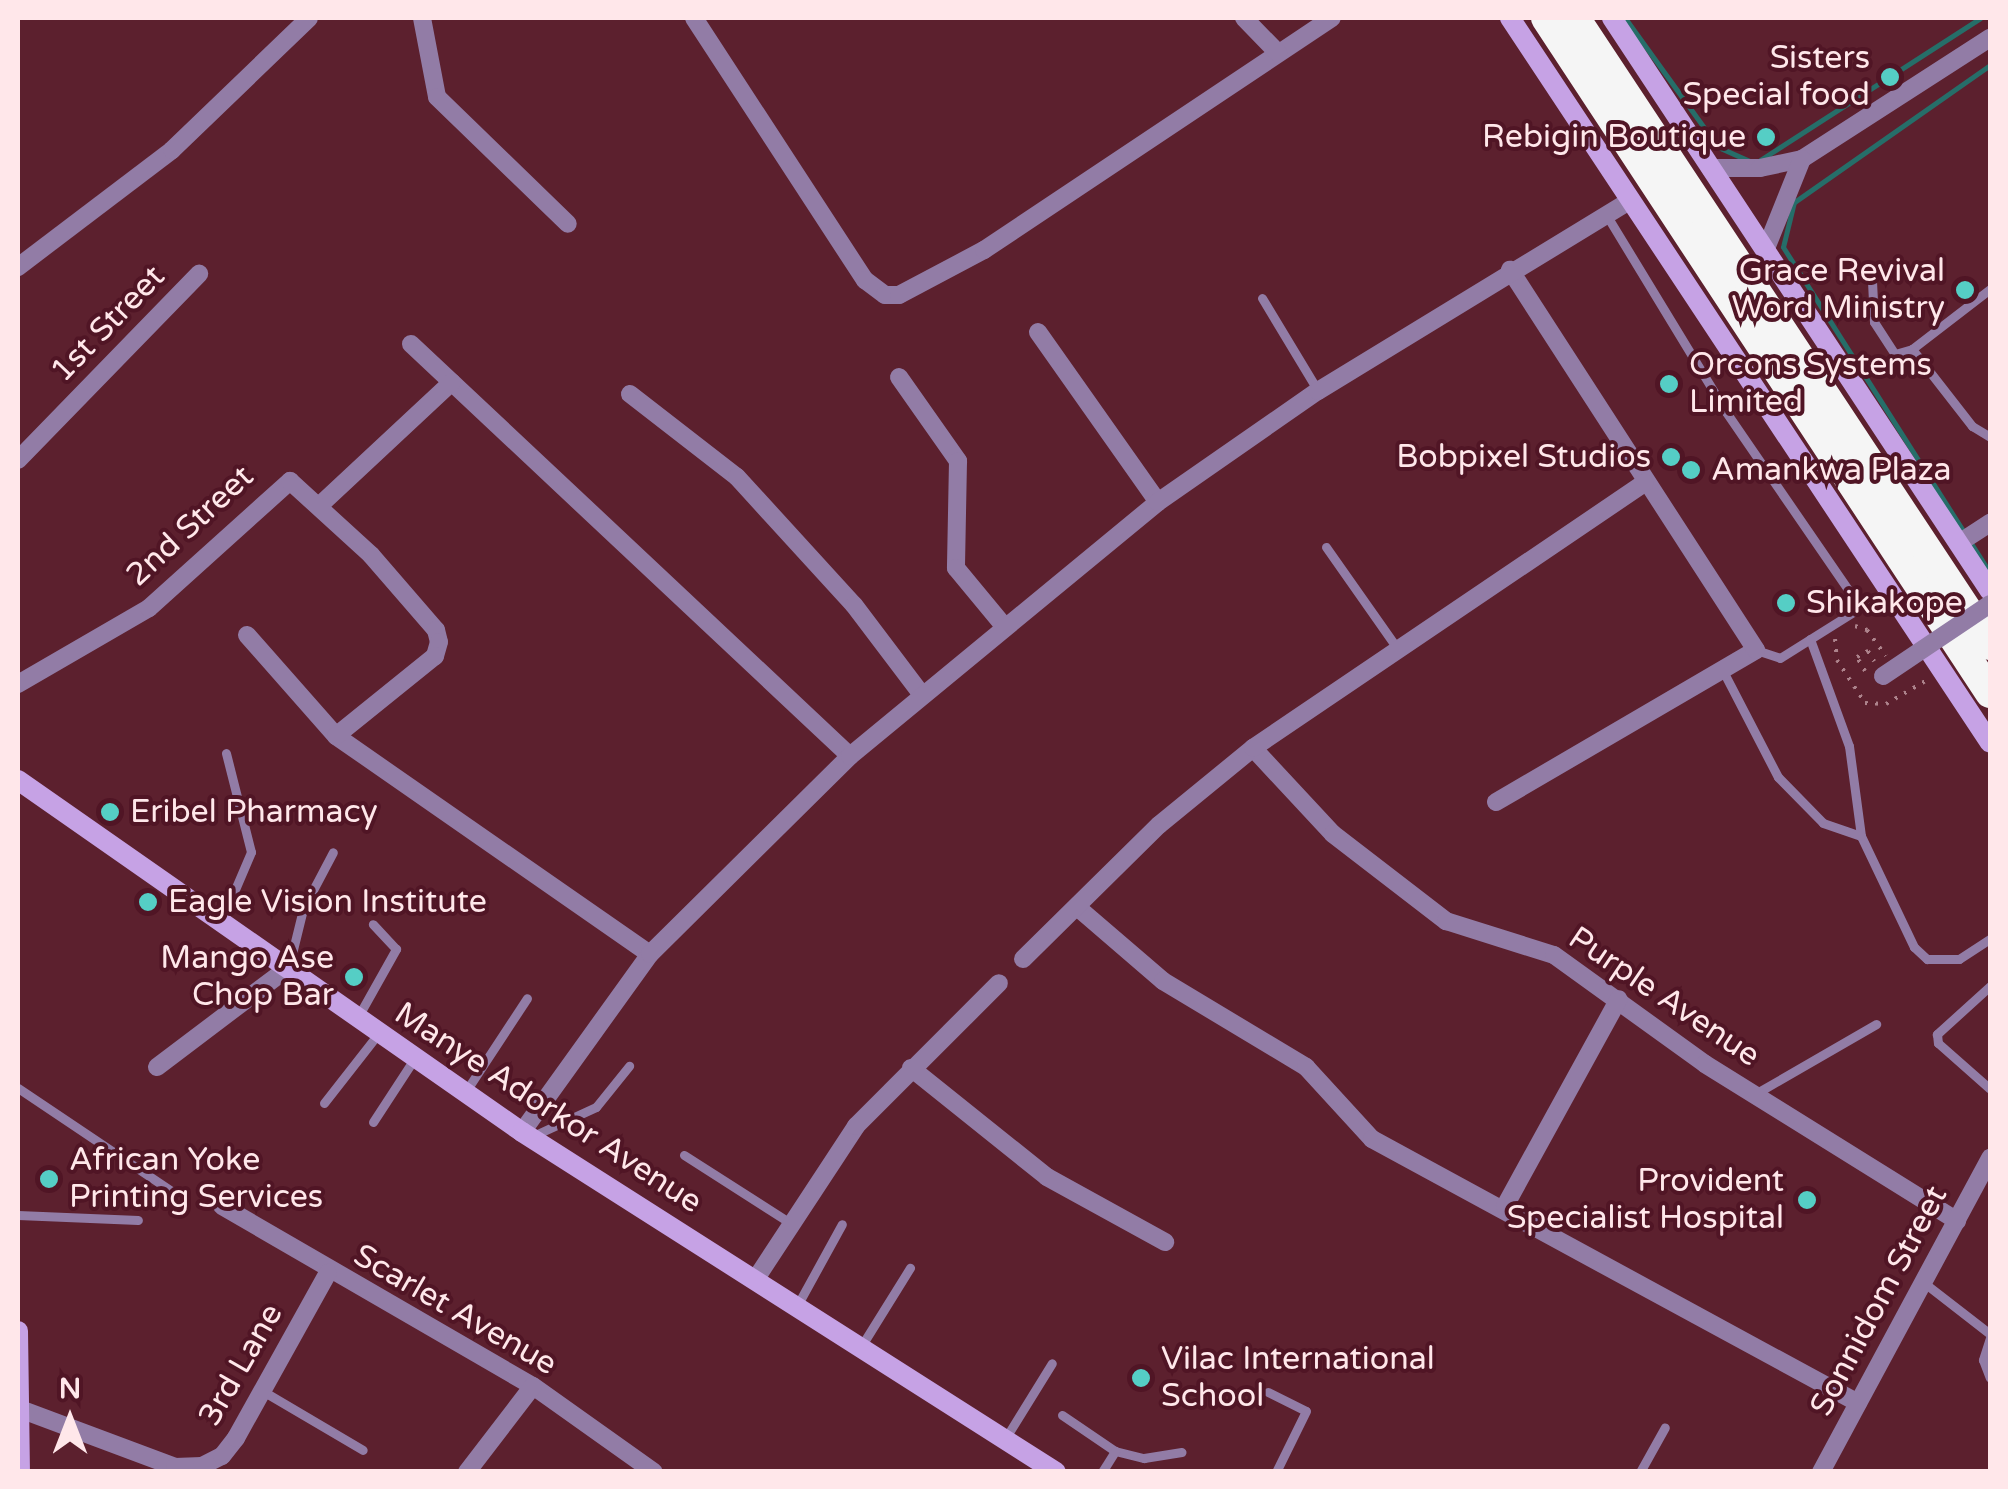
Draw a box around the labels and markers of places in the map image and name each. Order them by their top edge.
place label: Sisters Special food [1683,40,1870,115]
marker: Sisters Special food [1879,66,1901,88]
place label: Rebigin Boutique [1482,118,1746,156]
marker: Rebigin Boutique [1755,126,1777,148]
place label: Grace Revival Word Ministry [1731,253,1945,328]
marker: Grace Revival Word Ministry [1954,279,1976,301]
place label: Orcons Systems Limited [1689,347,1932,422]
marker: Orcons Systems Limited [1658,373,1680,395]
place label: Bobpixel Studios [1396,438,1651,476]
marker: Bobpixel Studios [1660,446,1682,468]
place label: Amankwa Plaza [1711,451,1952,489]
marker: Amankwa Plaza [1680,459,1702,481]
place label: Shikakope [1806,584,1963,622]
marker: Shikakope [1775,592,1797,614]
place label: Eribel Pharmacy [130,793,378,831]
marker: Eribel Pharmacy [99,801,121,823]
place label: Eagle Vision Institute [168,883,487,921]
marker: Eagle Vision Institute [137,891,159,913]
place label: Mango Ase Chop Bar [160,940,334,1015]
marker: Mango Ase Chop Bar [343,966,365,988]
place label: African Yoke Printing Services [69,1142,323,1217]
place label: Provident Specialist Hospital [1507,1163,1784,1238]
marker: African Yoke Printing Services [38,1168,60,1190]
marker: Provident Specialist Hospital [1794,1187,1820,1213]
place label: Vilac International School [1161,1341,1435,1416]
marker: Vilac International School [1130,1367,1152,1389]

